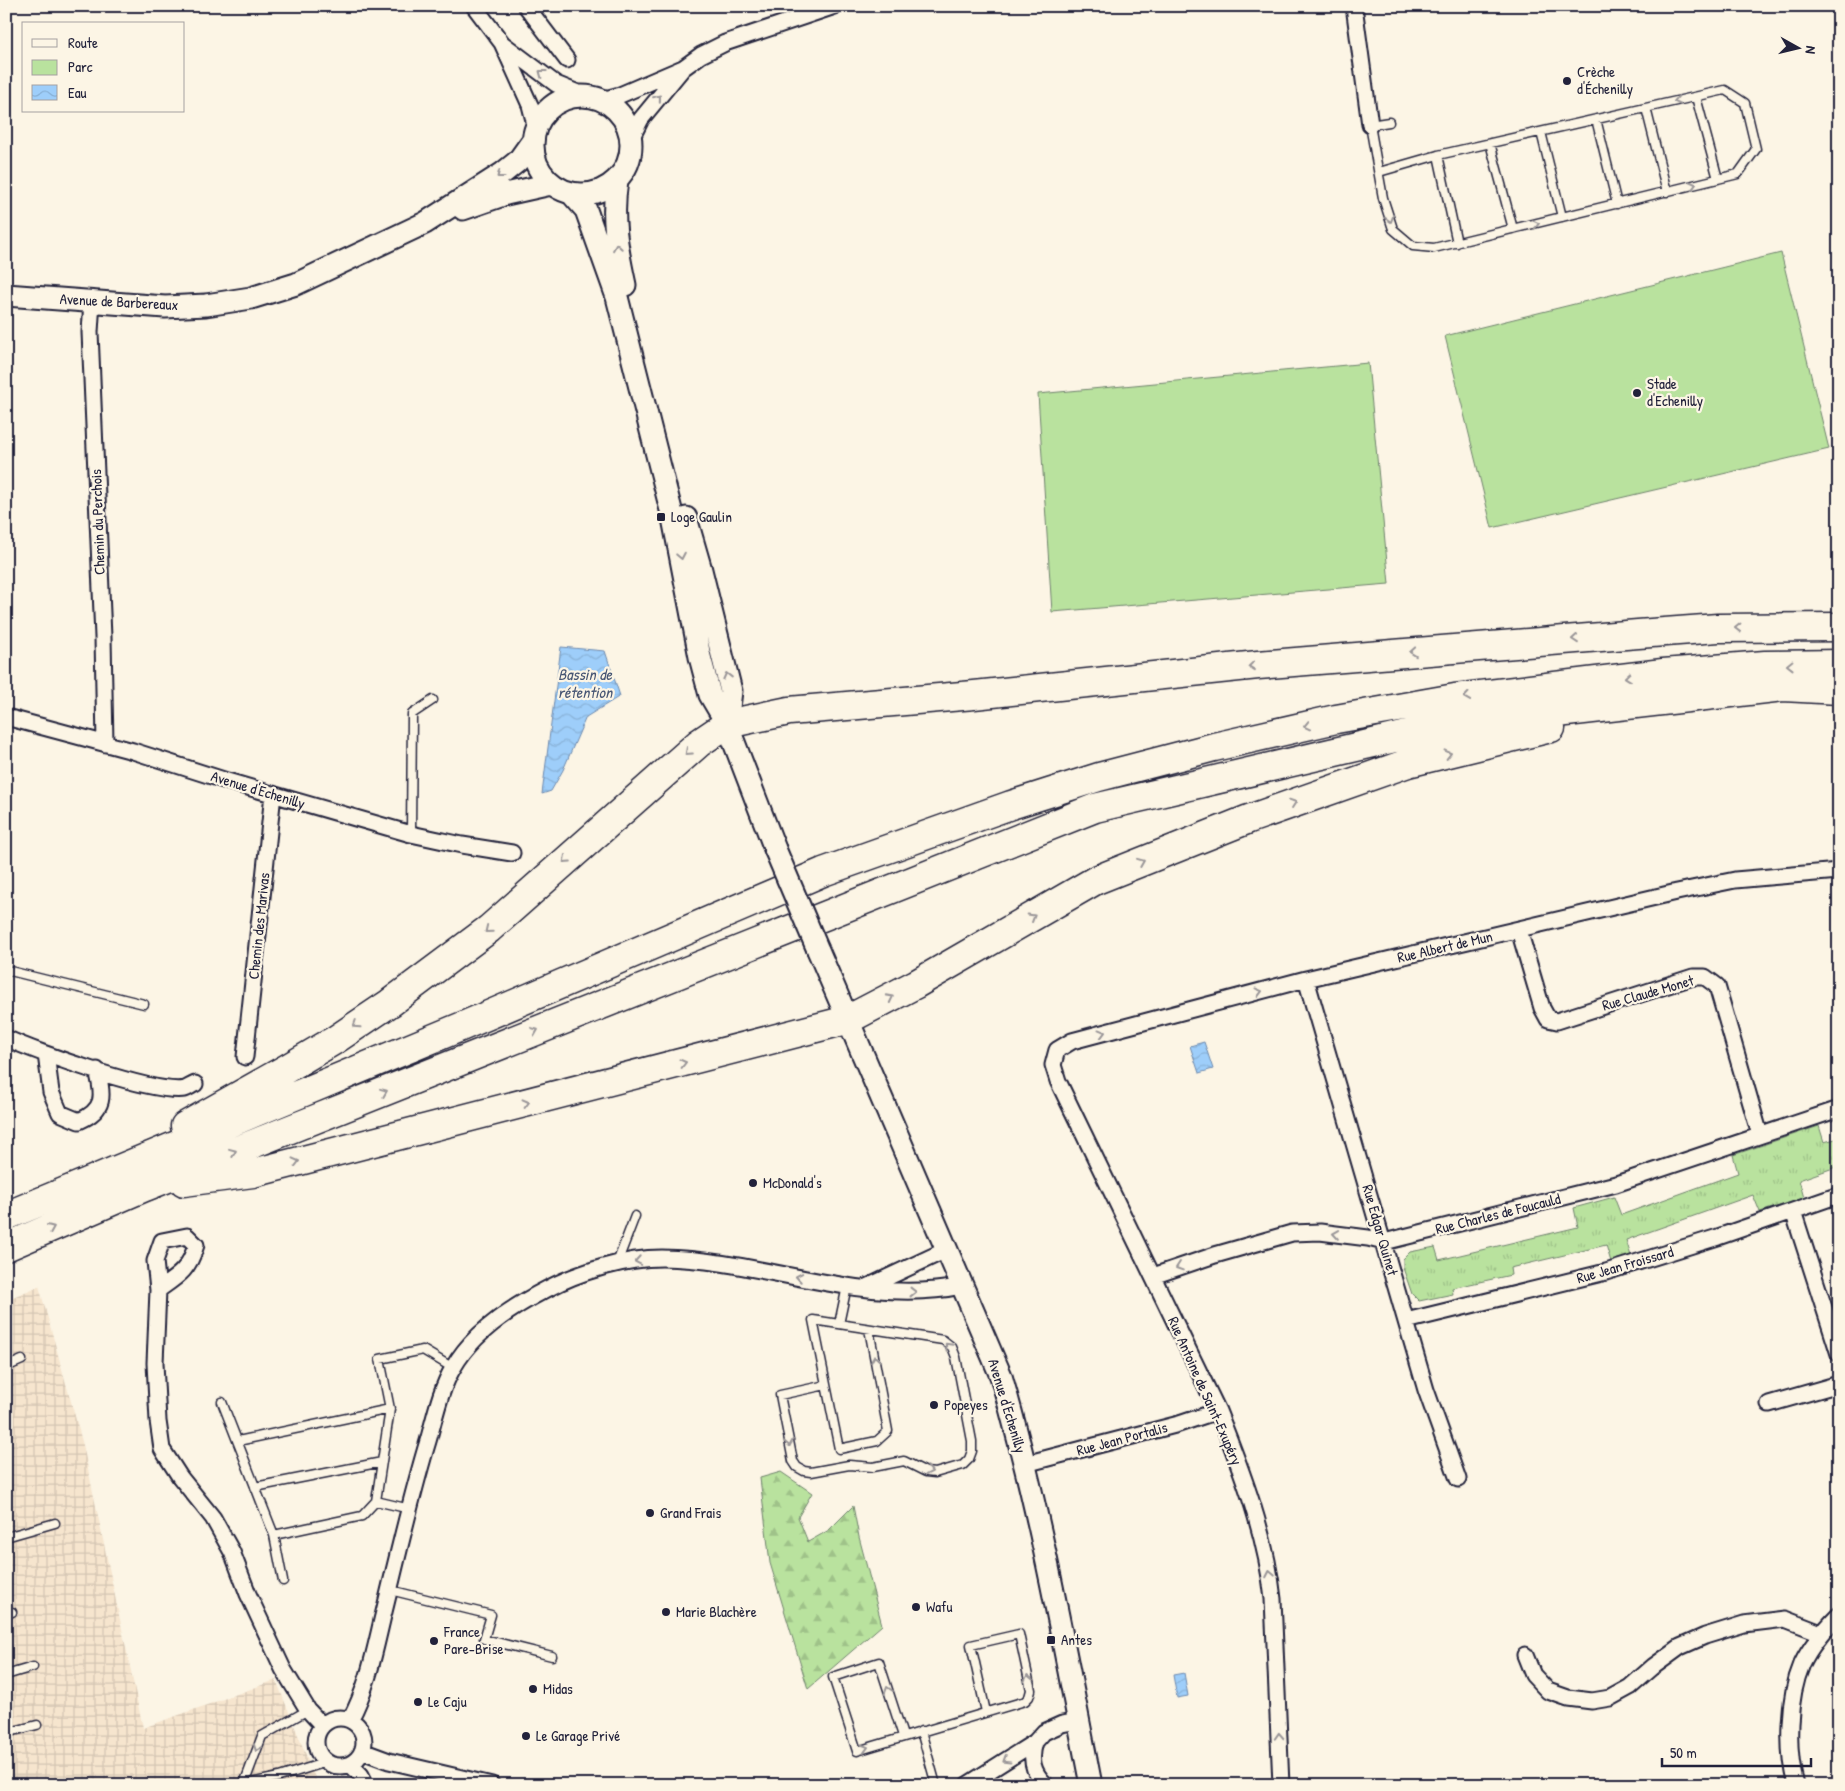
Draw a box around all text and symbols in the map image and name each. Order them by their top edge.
legend [22,22,185,112]
north arrow [1772,22,1822,72]
text: Route [68,32,98,53]
text: N [1801,45,1821,55]
text: Parc [68,56,93,77]
place label: Crèche d'Échenilly [1577,61,1633,99]
one-way arrow [539,71,548,79]
marker: Crèche d'Échenilly [1561,75,1573,87]
text: Eau [68,82,87,103]
one-way arrow [652,95,661,104]
one-way arrow [1672,95,1681,106]
one-way arrow [496,169,506,178]
one-way arrow [1689,180,1698,191]
one-way arrow [1384,214,1394,223]
one-way arrow [1531,219,1540,230]
one-way arrow [613,243,623,252]
street label: Avenue de Barbereaux [59,288,179,315]
place label: Stade d'Echenilly [1647,373,1703,411]
marker: Stade d'Echenilly [1631,387,1643,399]
street label: Chemin du Perchois [85,469,110,575]
place label: Loge Gaulin [671,506,732,527]
marker: Loge Gaulin [655,511,667,523]
one-way arrow [675,551,685,560]
one-way arrow [1733,622,1741,633]
one-way arrow [1571,633,1579,644]
one-way arrow [1409,647,1417,658]
one-way arrow [1247,660,1255,671]
one-way arrow [1786,660,1794,670]
water label: Bassin de rétention [558,663,614,703]
one-way arrow [1624,671,1632,682]
one-way arrow [722,672,733,680]
one-way arrow [1462,691,1471,701]
one-way arrow [1303,720,1311,731]
one-way arrow [684,747,693,756]
one-way arrow [1443,749,1452,760]
street label: Avenue d'Echenilly [208,765,308,814]
one-way arrow [1288,799,1297,809]
one-way arrow [563,854,572,863]
one-way arrow [1137,857,1145,867]
street label: Chemin des Marivas [242,871,275,980]
one-way arrow [1026,914,1035,924]
one-way arrow [485,924,494,932]
street label: Rue Albert de Mun [1395,925,1495,968]
street label: Rue Claude Monet [1600,969,1697,1016]
one-way arrow [1255,987,1264,998]
one-way arrow [885,994,894,1004]
one-way arrow [353,1019,362,1028]
one-way arrow [530,1027,539,1038]
one-way arrow [1097,1028,1106,1039]
one-way arrow [679,1058,688,1069]
one-way arrow [379,1087,388,1098]
one-way arrow [521,1099,530,1109]
one-way arrow [228,1148,237,1158]
one-way arrow [292,1158,300,1168]
place label: McDonald's [763,1172,822,1193]
marker: McDonald's [747,1177,759,1189]
street label: Rue Edgar Quinet [1357,1182,1404,1279]
street label: Rue Charles de Foucauld [1433,1188,1563,1239]
one-way arrow [46,1223,55,1234]
one-way arrow [1331,1229,1339,1240]
street label: Rue Jean Froissard [1574,1241,1676,1288]
one-way arrow [634,1255,643,1265]
one-way arrow [1175,1261,1183,1271]
one-way arrow [795,1273,803,1283]
one-way arrow [910,1287,917,1297]
street label: Rue Antoine de Saint-Exupéry [1163,1313,1248,1468]
one-way arrow [945,1343,954,1352]
one-way arrow [870,1354,880,1363]
street label: Avenue d'Echenilly [983,1356,1032,1456]
place label: Popeyes [944,1394,988,1415]
marker: Popeyes [928,1399,940,1411]
street label: Rue Jean Portalis [1074,1416,1170,1461]
one-way arrow [784,1439,794,1447]
one-way arrow [925,1465,933,1475]
place label: Grand Frais [660,1502,722,1523]
marker: Grand Frais [644,1507,656,1519]
one-way arrow [1265,1570,1275,1578]
place label: Wafu [926,1596,953,1617]
place label: Marie Blachère [676,1601,757,1622]
marker: Wafu [910,1601,922,1613]
marker: Marie Blachère [660,1606,672,1618]
place label: France Pare-Brise [443,1621,503,1659]
place label: Antes [1061,1629,1092,1650]
marker: Antes [1045,1634,1057,1646]
marker: France Pare-Brise [428,1635,440,1647]
one-way arrow [1023,1673,1034,1682]
place label: Midas [543,1678,573,1699]
marker: Midas [527,1683,539,1695]
one-way arrow [883,1686,893,1694]
place label: Le Caju [428,1691,467,1712]
marker: Le Caju [412,1696,424,1708]
place label: Le Garage Privé [536,1725,620,1746]
marker: Le Garage Privé [520,1730,532,1742]
one-way arrow [1273,1732,1284,1740]
scale bar [1662,1736,1811,1768]
text: 50 m [1670,1742,1697,1763]
one-way arrow [861,1743,869,1754]
one-way arrow [253,1744,263,1752]
one-way arrow [1002,1754,1011,1763]

